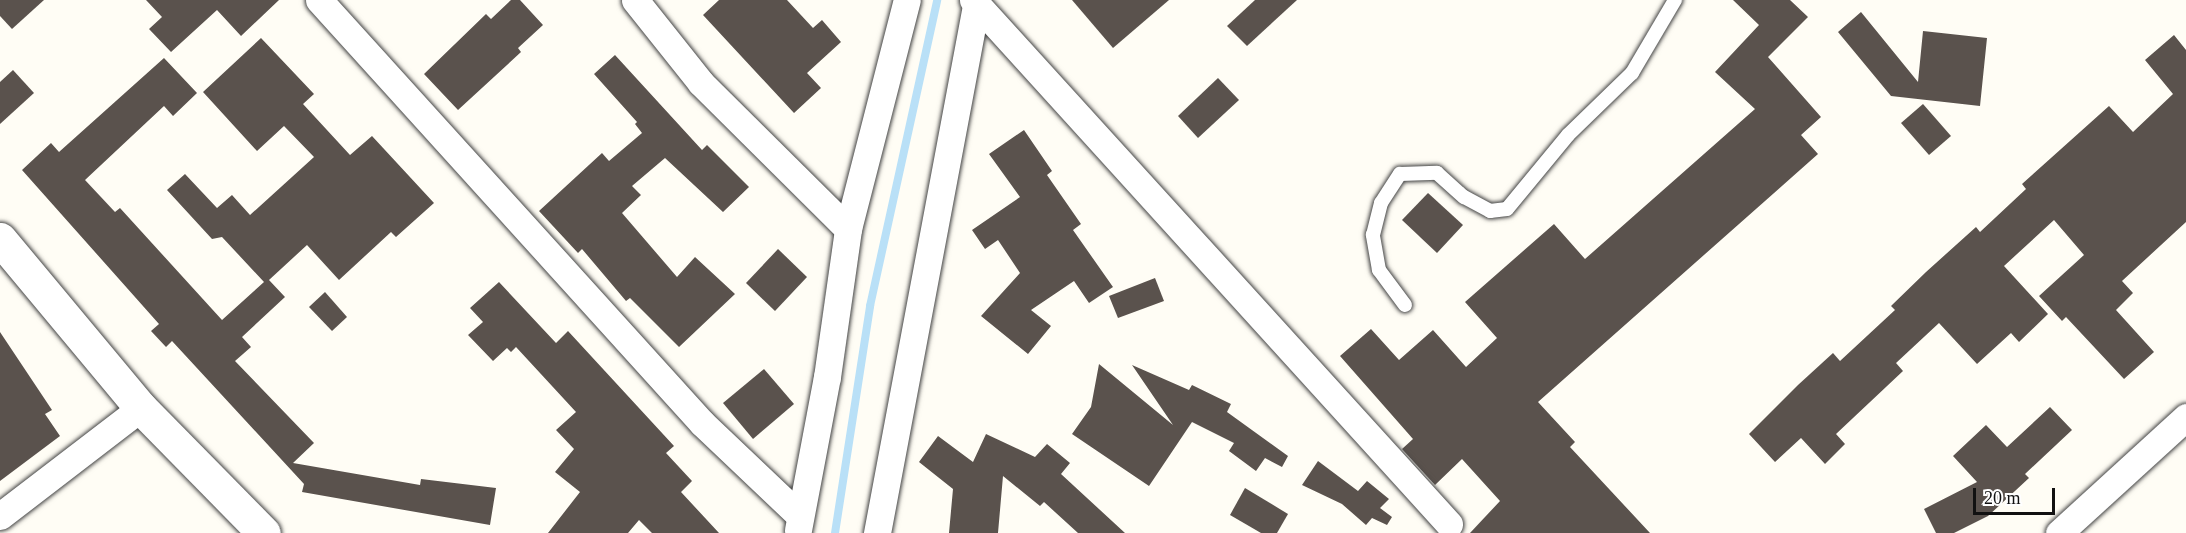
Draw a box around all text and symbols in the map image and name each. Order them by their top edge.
scale bar [1976,476,2058,514]
text: 20 m [1984,488,2021,508]

